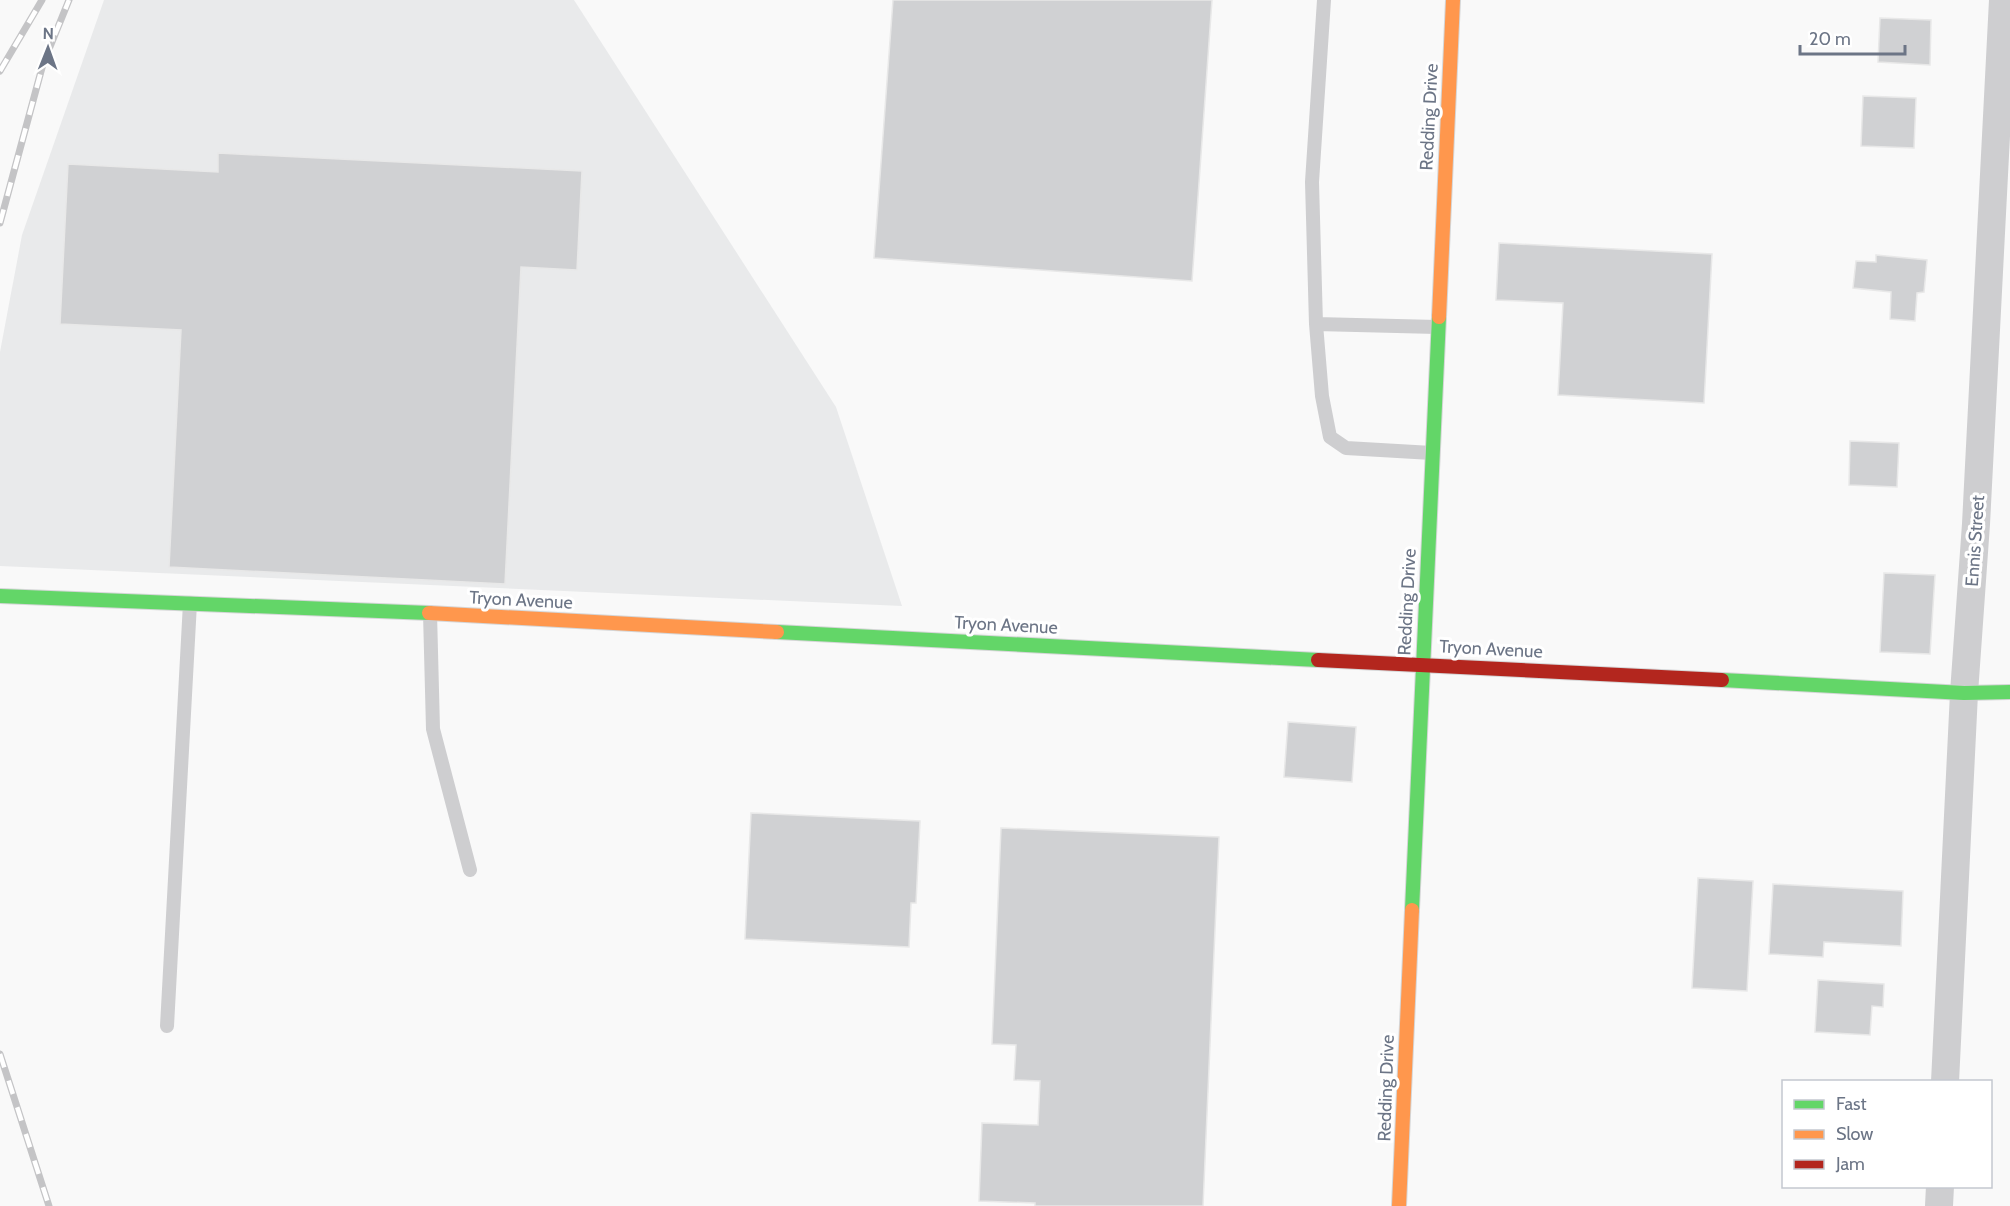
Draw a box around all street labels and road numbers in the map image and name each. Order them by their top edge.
street label: Redding Drive [1415,63,1443,171]
street label: Ennis Street [1961,495,1989,587]
street label: Redding Drive [1393,548,1421,656]
street label: Tryon Avenue [469,586,573,614]
street label: Tryon Avenue [954,611,1058,639]
street label: Tryon Avenue [1439,635,1543,663]
street label: Redding Drive [1373,1034,1399,1142]

